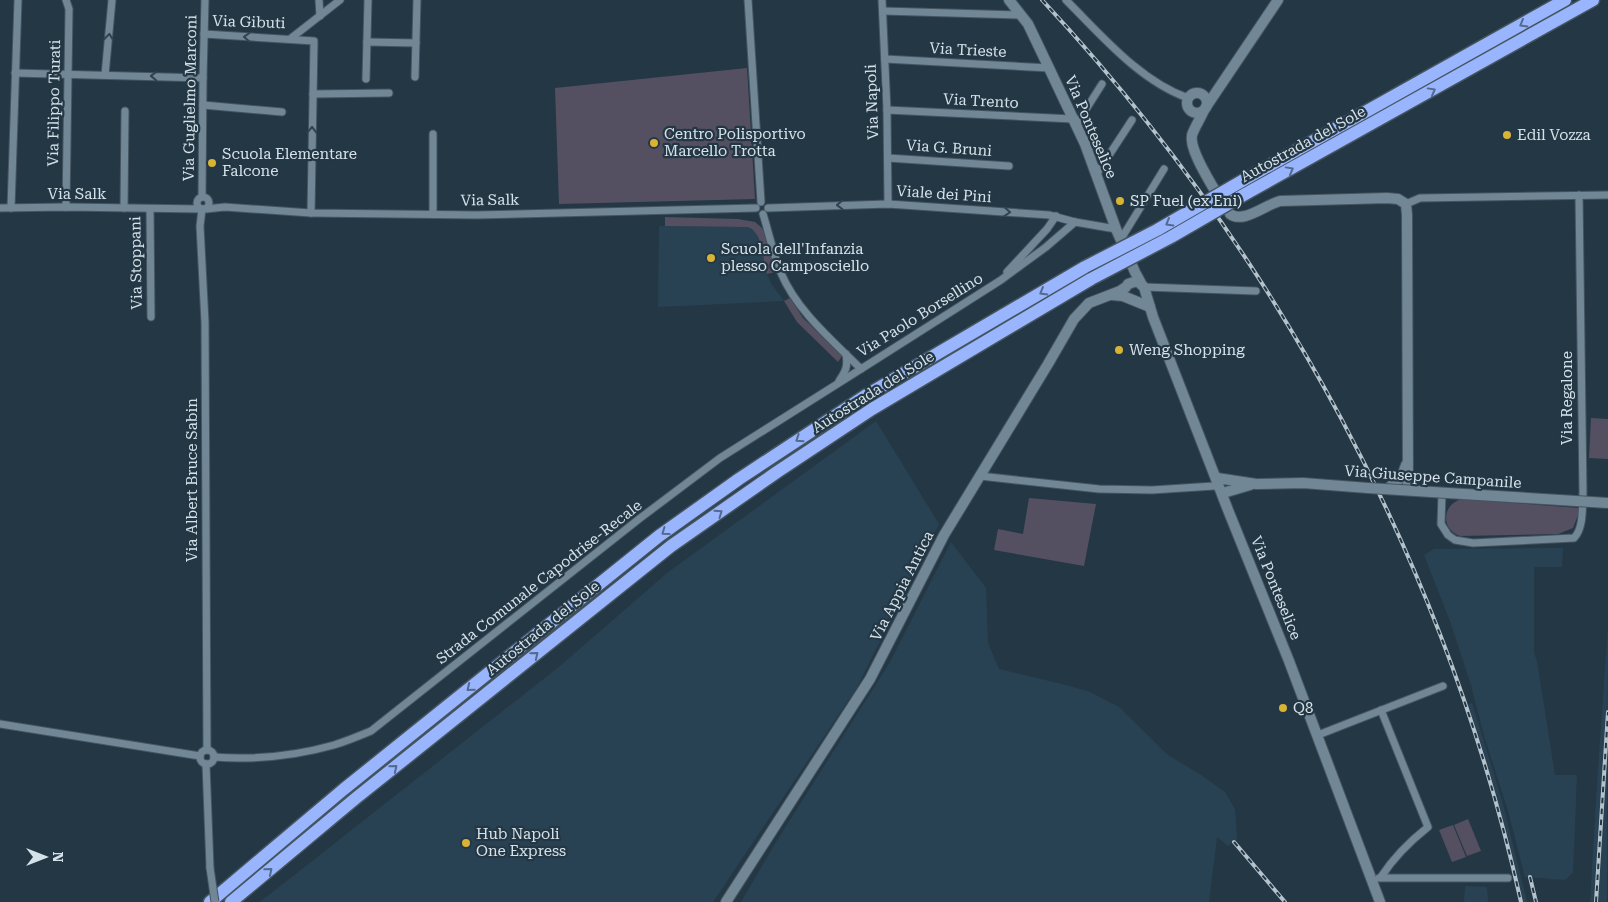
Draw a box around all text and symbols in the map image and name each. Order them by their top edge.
street label: Via Gibuti [212,12,286,32]
street label: Via Guglielmo Marconi [180,14,200,181]
one-way arrow [1519,18,1528,28]
one-way arrow [243,31,251,42]
one-way arrow [103,33,114,41]
street label: Via Filippo Turati [44,39,64,166]
street label: Via Trieste [929,39,1007,61]
street label: Via Napoli [862,64,882,140]
one-way arrow [150,71,158,82]
street label: Via Ponteselice [1061,73,1121,181]
one-way arrow [1427,87,1436,97]
street label: Via Trento [943,90,1019,112]
street label: Autostrada del Sole [1237,102,1369,186]
one-way arrow [307,125,318,133]
place label: Centro Polisportivo Marcello Trotta [664,125,806,160]
place label: Edil Vozza [1517,126,1591,144]
marker: Edil Vozza [1501,129,1513,141]
street label: Via G. Bruni [905,136,993,160]
marker: Centro Polisportivo Marcello Trotta [648,137,660,149]
place label: Scuola Elementare Falcone [222,145,357,180]
marker: Scuola Elementare Falcone [206,157,218,169]
one-way arrow [1285,166,1294,176]
street label: Viale dei Pini [896,182,992,206]
street label: Via Salk [48,185,107,203]
street label: Via Salk [460,190,520,210]
place label: SP Fuel (ex Eni) [1130,192,1242,210]
marker: SP Fuel (ex Eni) [1114,195,1126,207]
one-way arrow [835,200,843,211]
one-way arrow [1003,206,1011,217]
street label: Via Stoppani [126,216,146,310]
one-way arrow [1166,217,1175,227]
place label: Scuola dell'Infanzia plesso Camposciello [721,240,869,275]
marker: Scuola dell'Infanzia plesso Camposciello [705,252,717,264]
street label: Via Paolo Borsellino [854,269,986,361]
one-way arrow [1039,285,1048,295]
place label: Weng Shopping [1129,341,1245,359]
marker: Weng Shopping [1113,344,1125,356]
street label: Autostrada del Sole [809,347,937,437]
street label: Via Regalone [1558,351,1576,445]
street label: Via Albert Bruce Sabin [183,398,201,562]
one-way arrow [795,433,805,442]
street label: Via Giuseppe Campanile [1344,462,1522,492]
street label: Strada Comunale Capodrise-Recale [433,496,645,668]
one-way arrow [713,510,723,519]
one-way arrow [661,526,671,535]
street label: Via Appia Antica [867,528,937,644]
street label: Via Ponteselice [1247,534,1305,642]
street label: Autostrada del Sole [483,577,603,679]
one-way arrow [529,653,538,661]
one-way arrow [467,682,476,690]
place label: Q8 [1293,699,1313,717]
marker: Q8 [1277,702,1289,714]
one-way arrow [389,764,398,773]
place label: Hub Napoli One Express [476,825,566,860]
north arrow [20,832,70,882]
marker: Hub Napoli One Express [460,837,472,849]
text: N [50,852,66,863]
one-way arrow [263,868,272,876]

